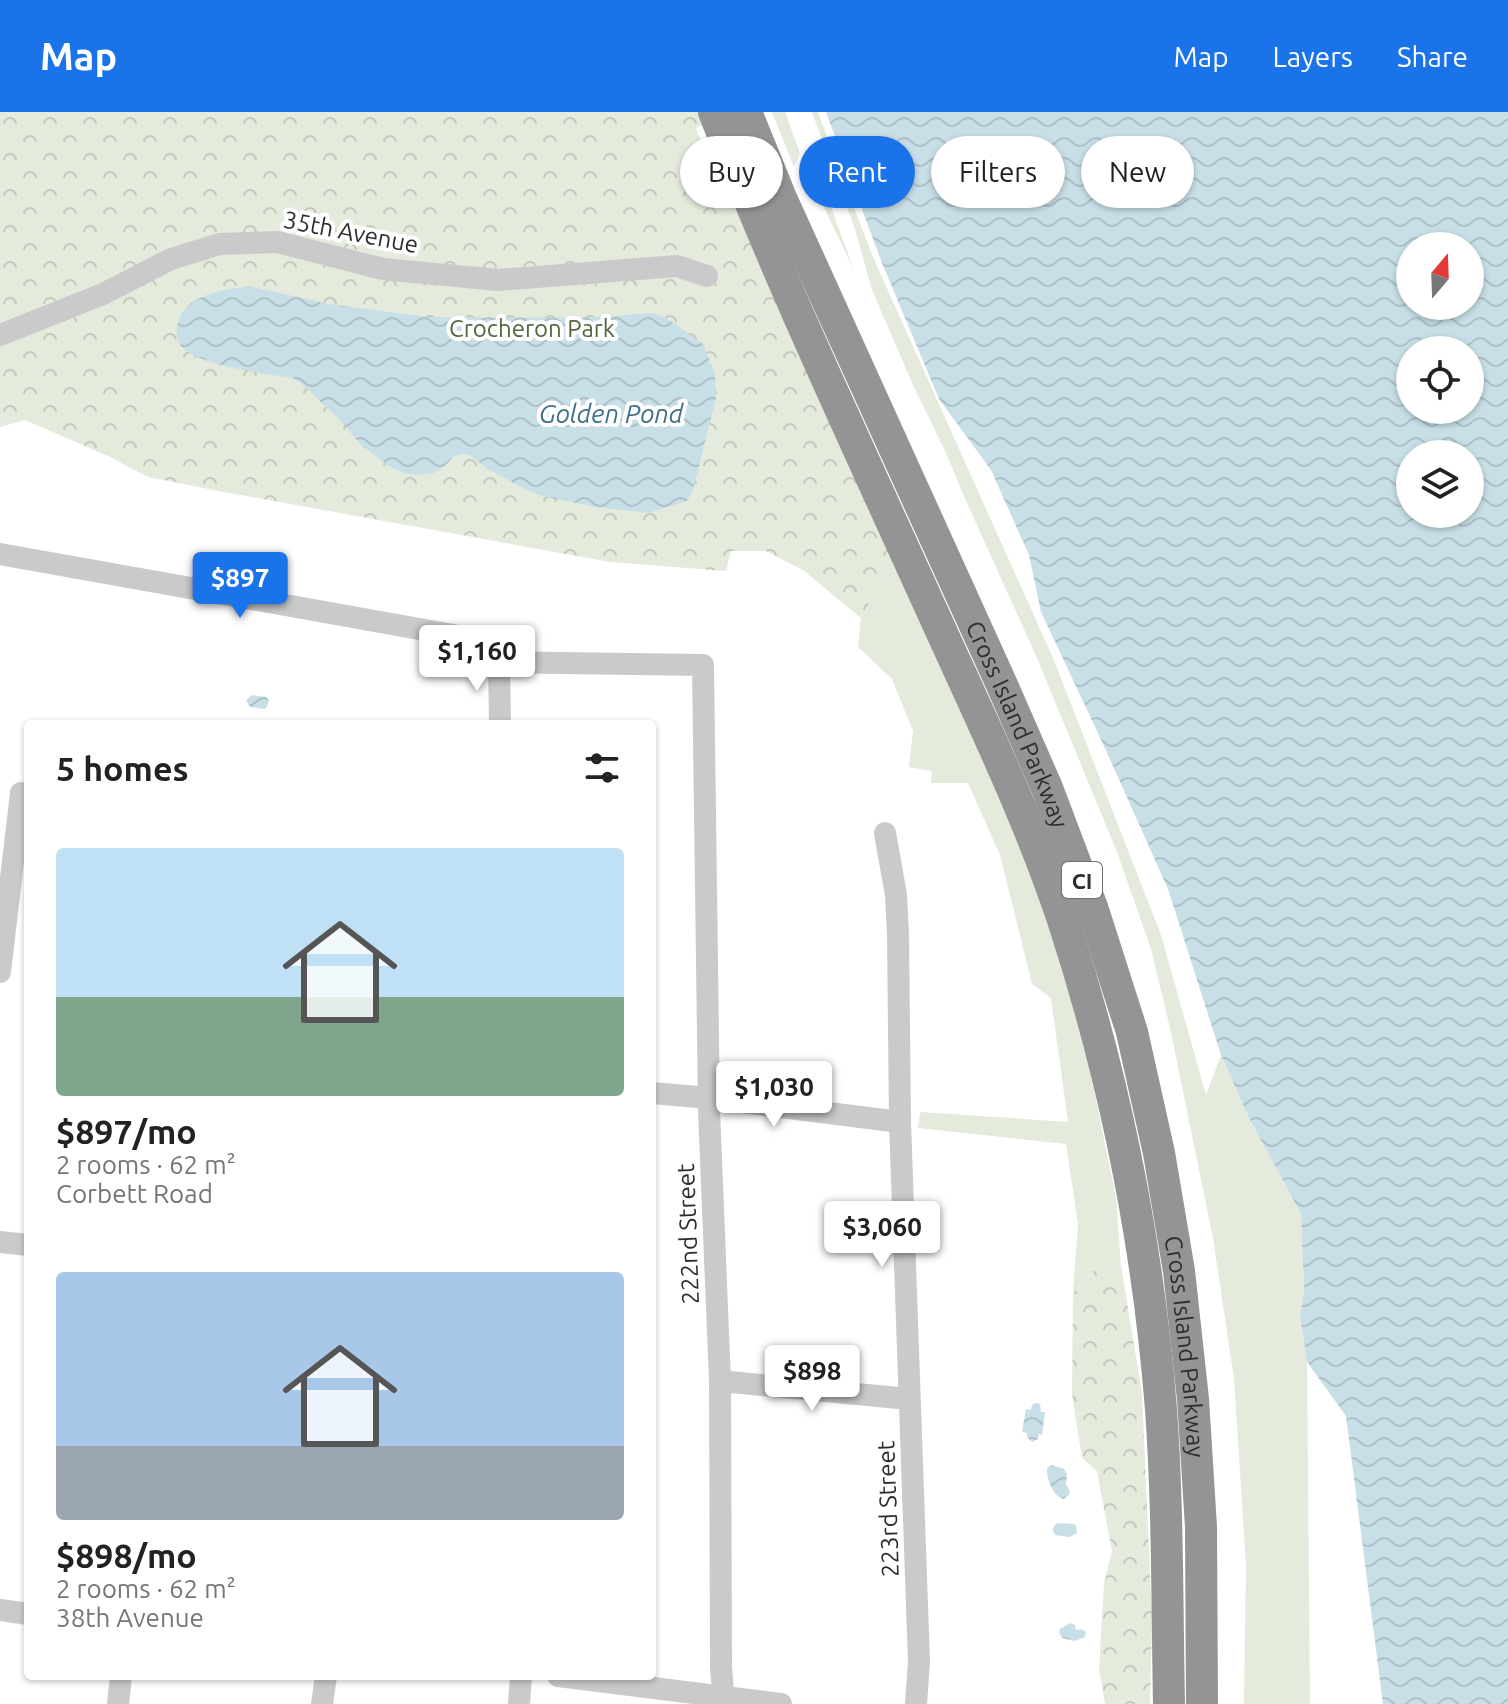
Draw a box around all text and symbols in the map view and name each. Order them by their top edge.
text: Map [40,35,117,77]
text: Map [1173,41,1229,72]
text: Layers [1273,41,1353,72]
text: Share [1397,41,1468,72]
chip: Buy [680,136,783,208]
chip: Rent [799,136,915,208]
chip: Filters [931,136,1065,208]
chip: New [1081,136,1194,208]
street label: 35th Avenue [281,206,421,258]
north arrow [1396,232,1484,320]
map controls [1396,232,1484,528]
park label: Crocheron Park [449,315,615,342]
button: locate [1396,336,1484,424]
water label: Golden Pond [539,399,685,428]
button: layers [1396,440,1484,528]
pin: $897 [193,552,287,620]
text: $897 [211,563,269,592]
street label: Cross Island Parkway [961,616,1074,832]
pin: $1,160 [412,625,542,693]
text: $1,160 [437,636,517,665]
icon: filters [580,746,624,790]
text: 5 homes [56,749,189,787]
road number: CI [1062,862,1102,898]
icon: home [268,900,412,1044]
pin: $1,030 [709,1061,839,1129]
text: $1,030 [734,1072,814,1101]
text: $897/mo [56,1112,197,1150]
text: 2 rooms · 62 m² [56,1150,236,1179]
street label: 222nd Street [672,1163,704,1305]
text: Corbett Road [56,1179,213,1208]
pin: $3,060 [817,1201,947,1269]
text: $3,060 [842,1212,922,1241]
street label: Cross Island Parkway [1160,1234,1210,1459]
icon: home [268,1324,412,1468]
pin: $898 [765,1345,859,1413]
text: $898 [783,1356,841,1385]
street label: 223rd Street [872,1440,904,1578]
text: $898/mo [56,1536,197,1574]
text: 2 rooms · 62 m² [56,1574,236,1603]
text: 38th Avenue [56,1603,204,1632]

